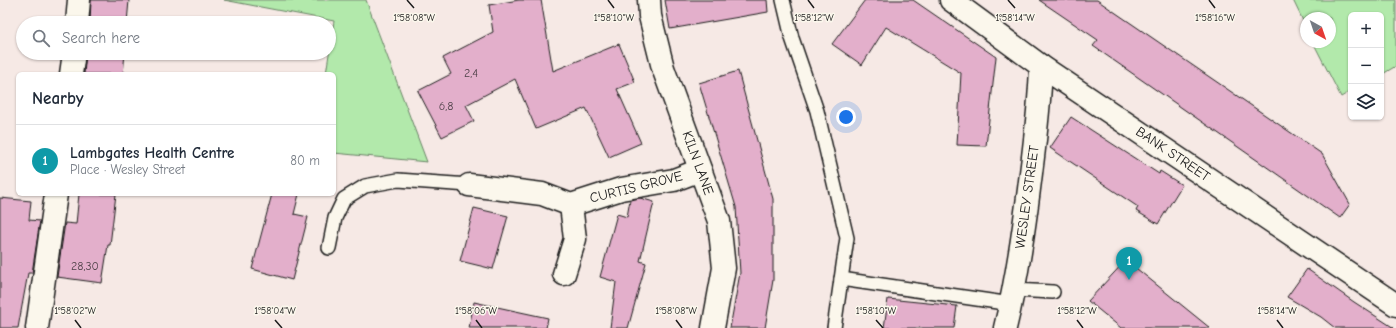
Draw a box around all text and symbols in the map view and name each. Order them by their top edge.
text: 1°58'08"W [393,12,435,24]
text: 1°58'10"W [594,12,635,24]
text: 1°58'12"W [794,12,834,24]
text: 1°58'14"W [995,12,1035,24]
text: 1°58'16"W [1195,12,1235,24]
north arrow [1300,12,1336,48]
map controls [1348,12,1384,120]
button: + [1348,12,1384,48]
search box [16,16,336,60]
icon: search [30,27,52,49]
text: Search here [62,29,140,47]
button: − [1348,48,1384,84]
house number: 2,4 [464,66,478,80]
button: layers [1348,84,1384,120]
text: Nearby [32,89,83,108]
house number: 6,8 [439,99,453,113]
your location [836,107,856,127]
street label: BANK STREET [1133,123,1214,186]
street label: KILN LANE [679,129,717,197]
street label: WESLEY STREET [1011,143,1043,250]
text: Lambgates Health Centre [70,144,234,162]
text: 1 [42,153,48,168]
text: 80 m [290,153,320,168]
text: Place · Wesley Street [70,162,185,177]
street label: CURTIS GROVE [588,167,684,207]
pin: 1 [1116,247,1142,280]
house number: 28,30 [71,259,99,273]
text: 1°58'02"W [54,305,96,317]
text: 1°58'04"W [254,305,296,317]
text: 1°58'06"W [455,305,497,317]
text: 1°58'08"W [655,305,697,317]
text: 1°58'10"W [856,305,897,317]
text: 1°58'12"W [1057,305,1097,317]
text: 1°58'14"W [1257,305,1297,317]

